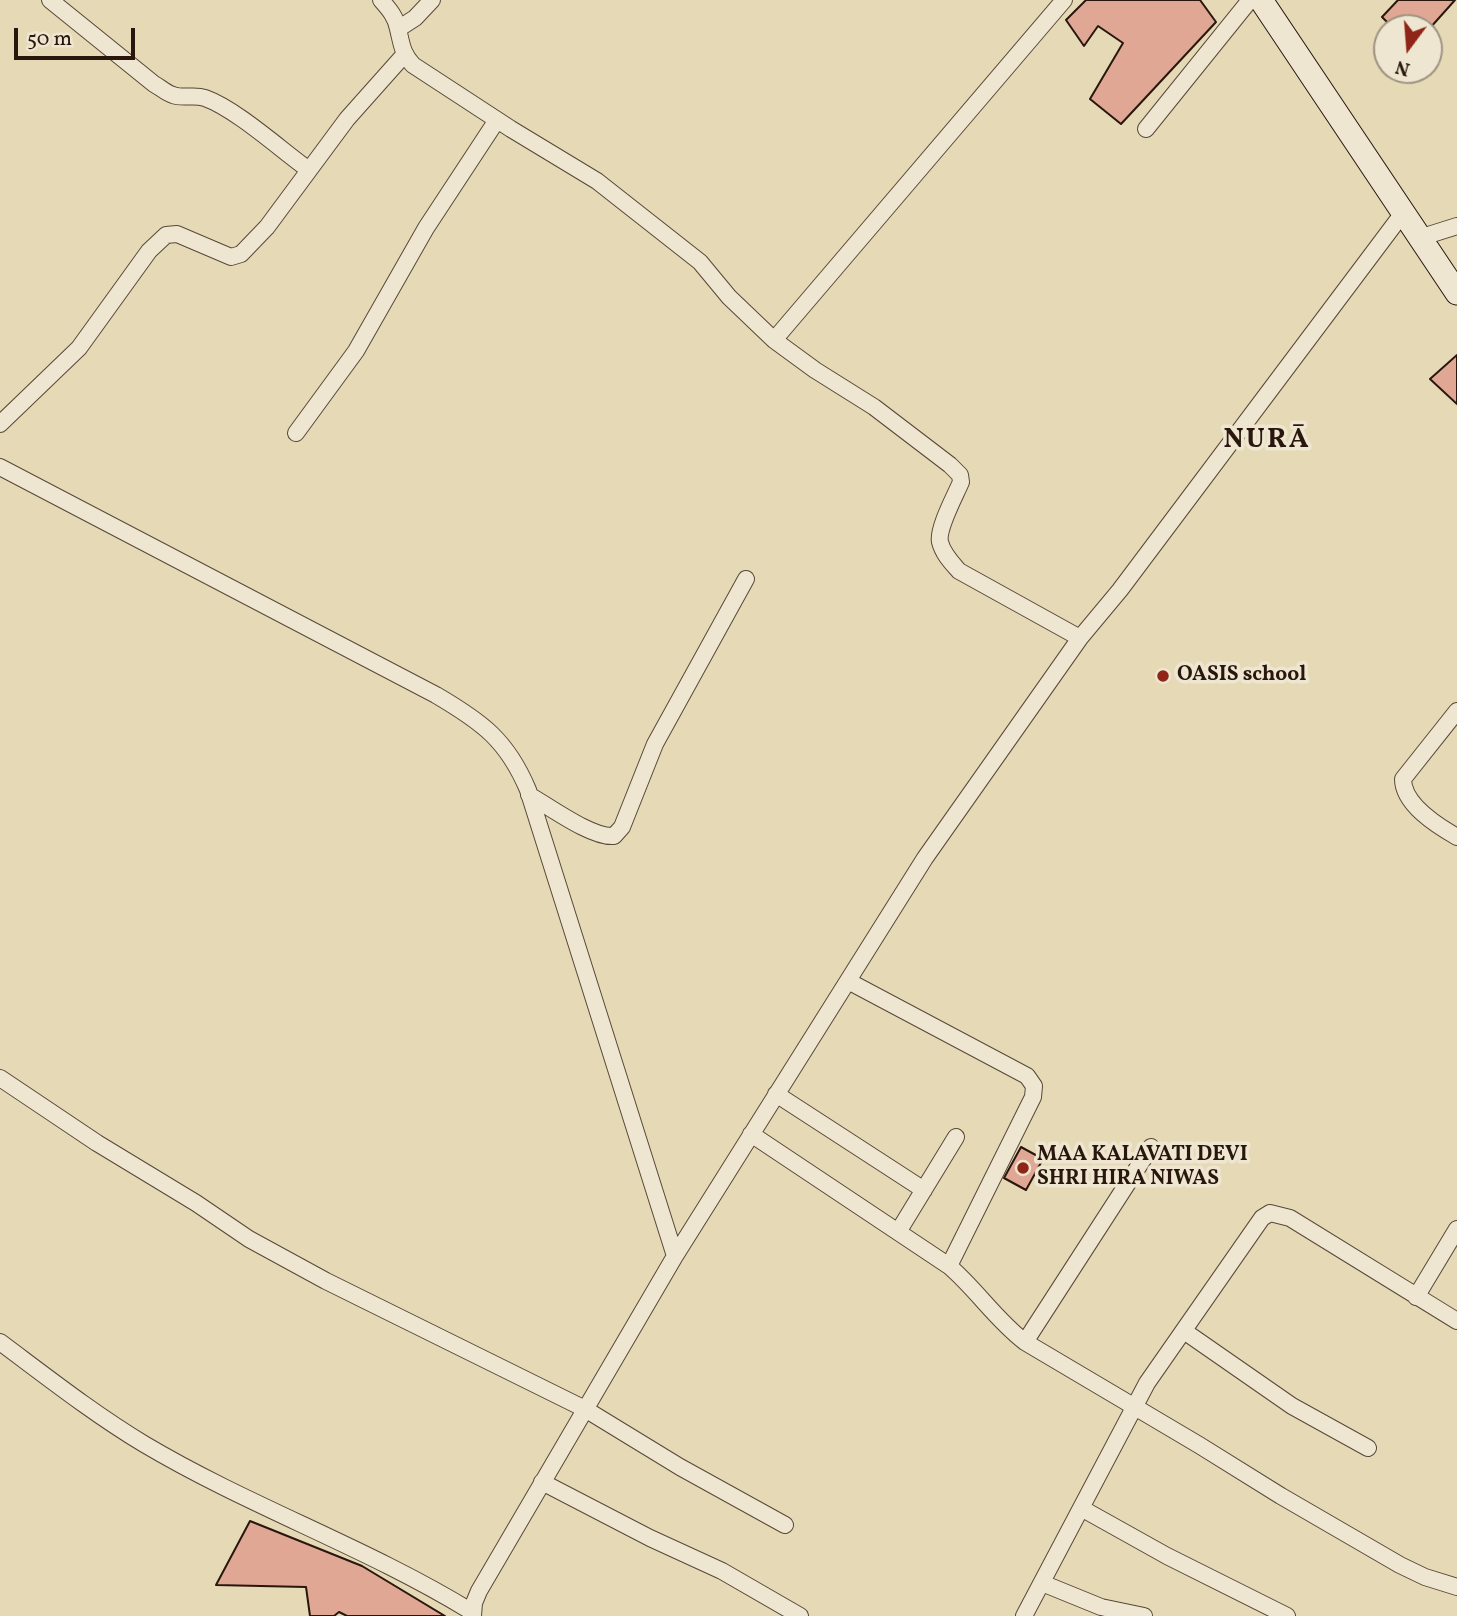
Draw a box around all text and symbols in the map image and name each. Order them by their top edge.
scale bar [18,14,138,58]
north arrow [1373,14,1443,84]
text: 50 m [27,25,72,54]
text: N [1393,53,1413,82]
district label: NURĀ [1224,425,1310,459]
place label: OASIS school [1177,663,1306,689]
marker: OASIS school [1155,668,1171,684]
place label: MAA KALAVATI DEVI SHRI HIRA NIWAS [1037,1143,1248,1193]
marker: MAA KALAVATI DEVI SHRI HIRA NIWAS [1015,1160,1031,1176]

